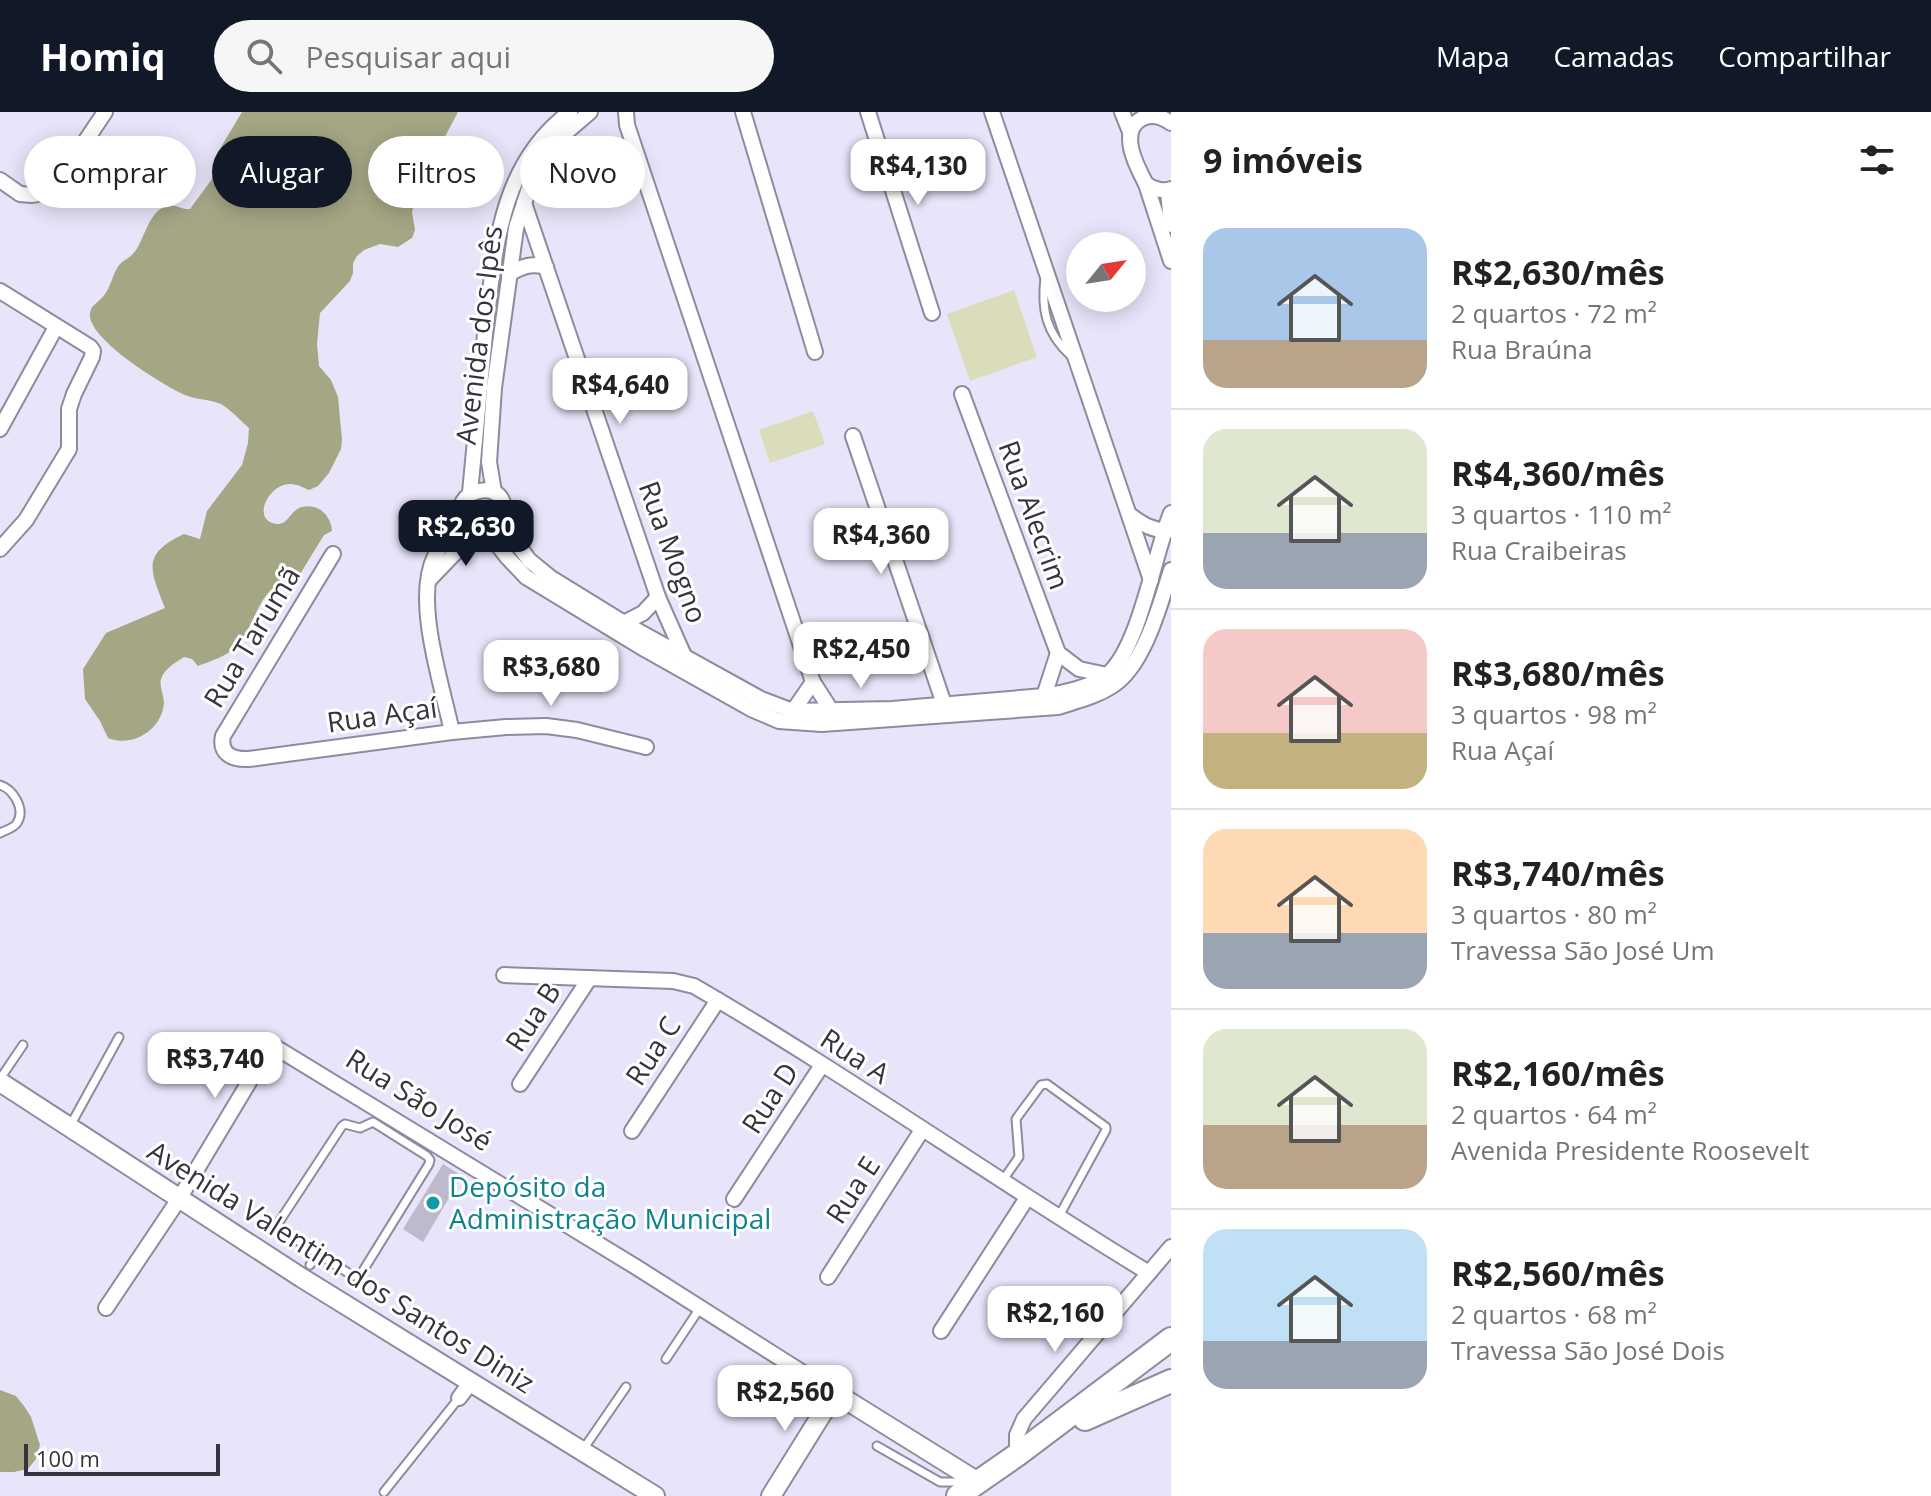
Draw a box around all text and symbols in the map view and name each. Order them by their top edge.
search box [214,20,774,92]
text: Homiq [40,30,166,82]
icon: search [242,34,286,78]
text: Pesquisar aqui [306,36,511,77]
text: Mapa [1436,37,1509,75]
text: Camadas [1553,37,1674,75]
text: Compartilhar [1718,37,1891,75]
chip: Comprar [24,136,196,208]
chip: Alugar [212,136,352,208]
chip: Filtros [368,136,504,208]
chip: Novo [520,136,645,208]
text: 9 imóveis [1203,137,1363,183]
icon: filters [1855,138,1899,182]
pin: R$4,130 [844,139,992,207]
text: R$4,130 [869,147,967,183]
street label: Avenida dos Ipês [446,223,510,446]
north arrow [1066,232,1146,312]
map controls [1066,232,1146,312]
text: R$2,630/mês [1451,249,1665,295]
icon: home [1267,260,1363,356]
text: 2 quartos · 72 m² [1451,295,1657,331]
text: Rua Braúna [1451,331,1592,367]
pin: R$4,640 [546,358,694,426]
text: R$4,640 [571,366,669,402]
street label: Rua Alecrim [990,435,1079,594]
text: R$4,360/mês [1451,450,1665,496]
icon: home [1267,461,1363,557]
street label: Rua Mogno [631,475,717,628]
text: 3 quartos · 110 m² [1451,496,1672,532]
pin: R$2,630 [392,500,540,568]
text: R$2,630 [417,508,515,544]
pin: R$4,360 [807,508,955,576]
text: R$4,360 [832,516,930,552]
text: Rua Craibeiras [1451,532,1627,568]
street label: Rua Tarumã [194,559,308,714]
pin: R$2,450 [787,622,935,690]
text: R$2,450 [812,630,910,666]
pin: R$3,680 [477,640,625,708]
text: R$3,680 [502,648,600,684]
text: R$3,680/mês [1451,650,1665,696]
icon: home [1267,661,1363,757]
street label: Rua Açaí [324,687,440,741]
text: 3 quartos · 98 m² [1451,696,1657,732]
text: Rua Açaí [1451,732,1554,768]
text: R$3,740/mês [1451,850,1665,896]
icon: home [1267,861,1363,957]
text: 3 quartos · 80 m² [1451,896,1657,932]
text: Travessa São José Um [1451,932,1714,968]
street label: Rua B [496,974,569,1058]
street label: Rua C [616,1009,688,1092]
street label: Rua A [814,1019,898,1092]
pin: R$3,740 [141,1032,289,1100]
street label: Rua São José [339,1039,500,1159]
text: R$3,740 [166,1040,264,1076]
text: R$2,160/mês [1451,1050,1665,1096]
street label: Rua D [732,1055,806,1140]
icon: home [1267,1061,1363,1157]
text: 2 quartos · 64 m² [1451,1096,1657,1132]
street label: Avenida Valentim dos Santos Diniz [141,1131,542,1401]
text: Avenida Presidente Roosevelt [1451,1132,1809,1168]
street label: Rua E [816,1149,888,1230]
place label: Depósito da Administração Municipal [449,1167,771,1237]
marker: Depósito da Administração Municipal [424,1194,442,1212]
text: R$2,560/mês [1451,1250,1665,1296]
icon: home [1267,1261,1363,1357]
pin: R$2,160 [981,1286,1129,1354]
text: R$2,160 [1006,1294,1104,1330]
text: 2 quartos · 68 m² [1451,1296,1657,1332]
text: Travessa São José Dois [1451,1332,1725,1368]
pin: R$2,560 [711,1365,859,1433]
text: R$2,560 [736,1373,834,1409]
scale bar [24,1440,220,1476]
text: 100 m [36,1443,100,1473]

